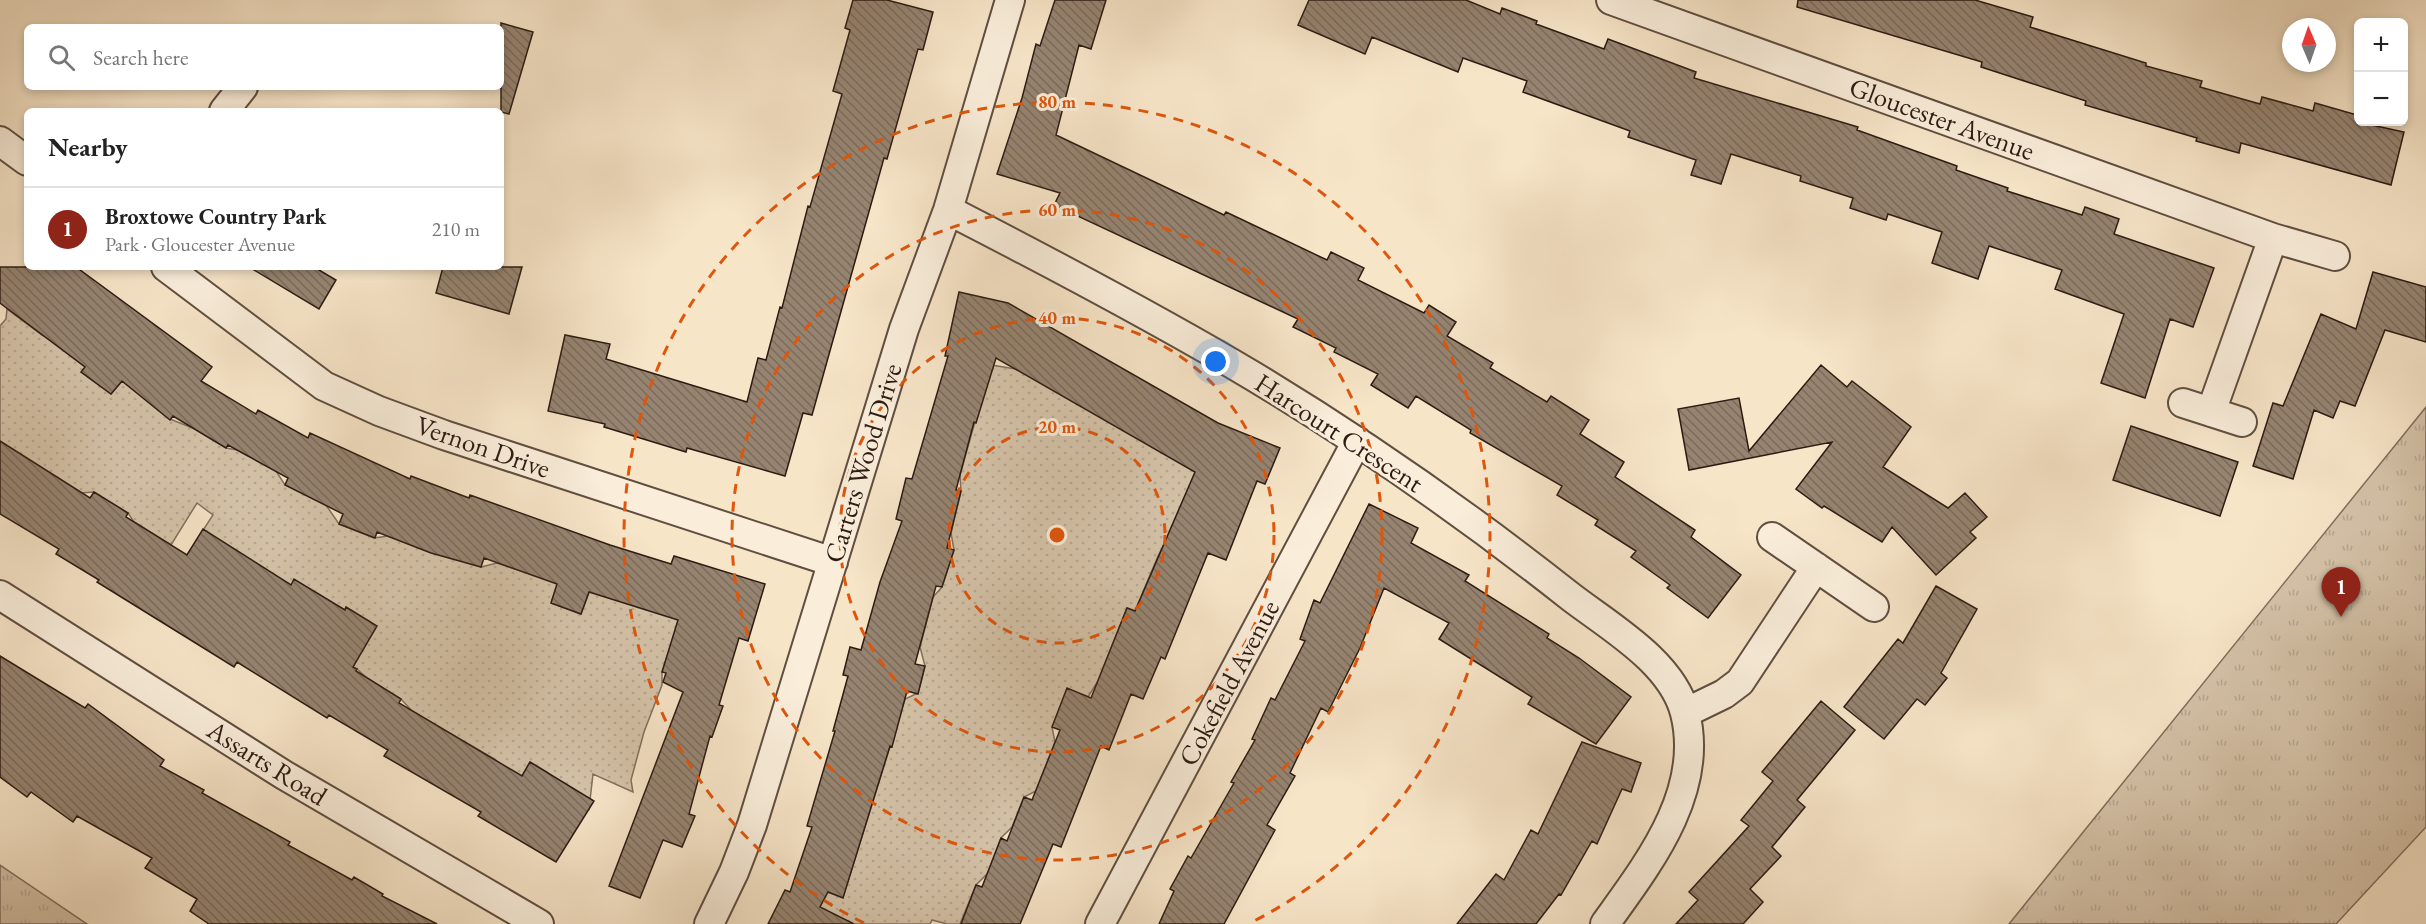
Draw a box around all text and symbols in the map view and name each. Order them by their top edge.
north arrow [2282,18,2336,72]
map controls [2354,18,2408,126]
button: + [2354,18,2408,72]
search box [24,24,504,90]
icon: search [45,41,78,74]
text: Search here [93,43,188,72]
street label: Gloucester Avenue [1845,69,2039,168]
button: − [2354,72,2408,126]
text: 80 m [1038,90,1076,113]
text: Nearby [48,130,128,164]
text: 60 m [1038,198,1076,221]
text: Broxtowe Country Park [105,202,326,231]
text: 1 [62,216,73,242]
text: 210 m [432,216,480,242]
text: Park · Gloucester Avenue [105,231,295,257]
text: 40 m [1038,306,1076,329]
your location [1201,347,1230,376]
street label: Carters Wood Drive [816,359,909,567]
street label: Harcourt Crescent [1248,365,1430,500]
street label: Vernon Drive [411,407,555,486]
text: 20 m [1038,415,1076,438]
centre of rings [1047,525,1067,545]
pin: 1 [2322,568,2360,617]
street label: Cokefield Avenue [1170,594,1287,772]
street label: Assarts Road [200,711,334,813]

